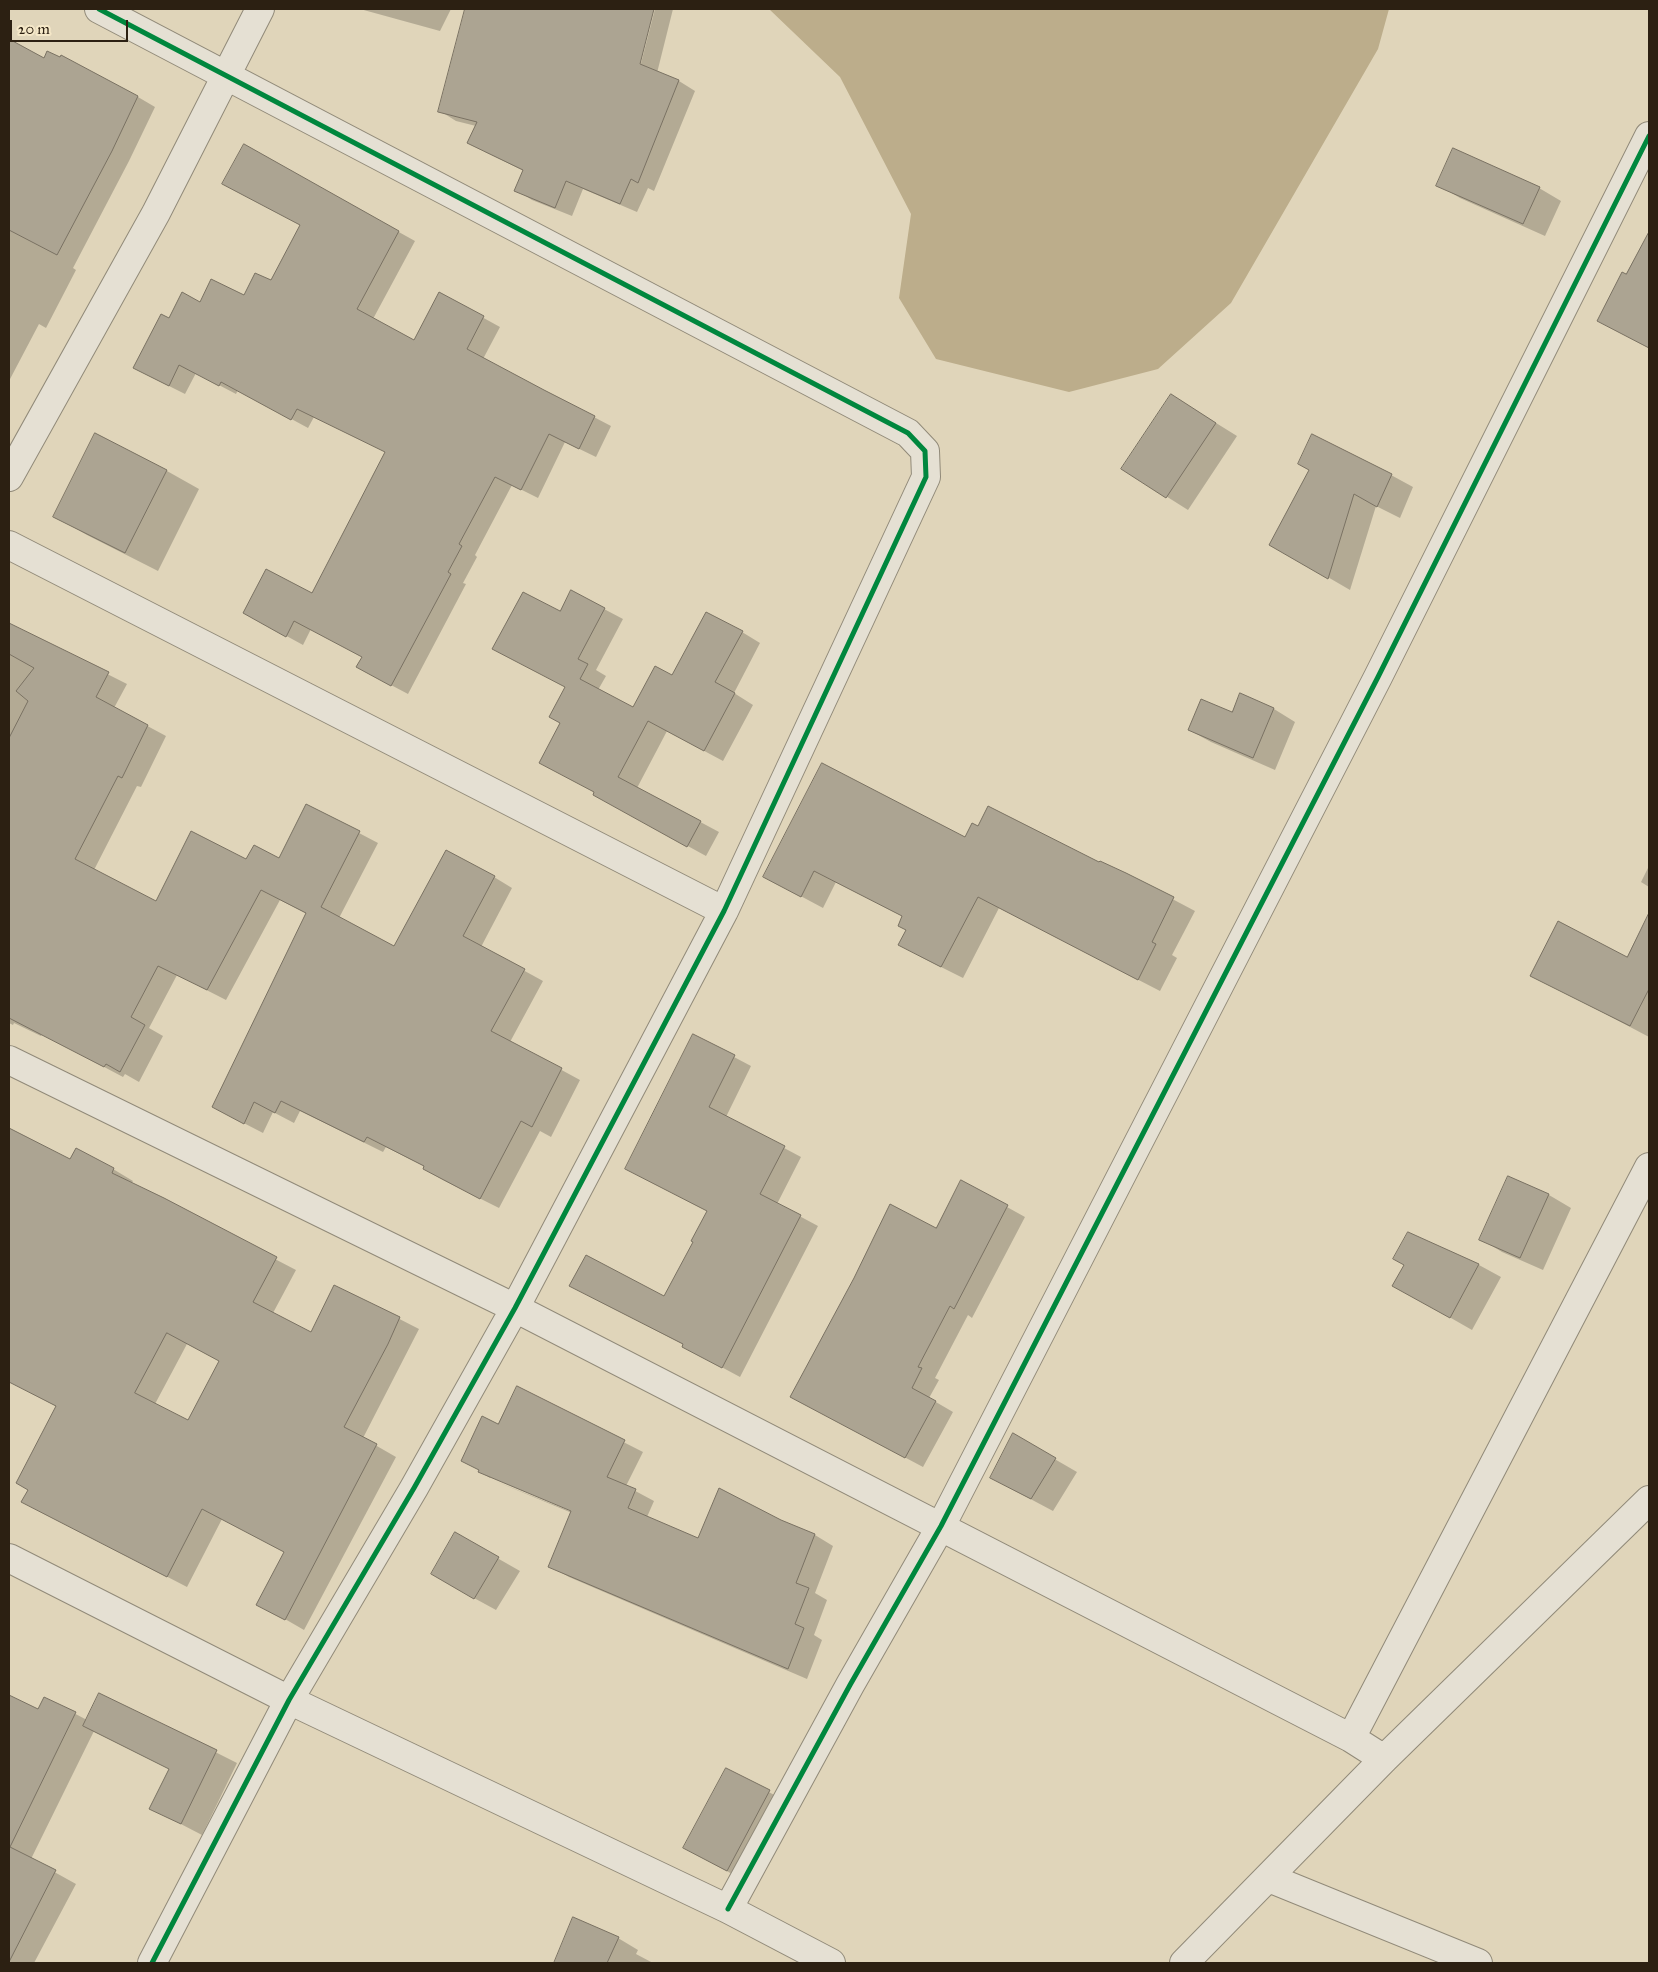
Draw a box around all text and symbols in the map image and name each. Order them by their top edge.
scale bar [12,10,130,42]
text: 20 m [18,20,50,38]

